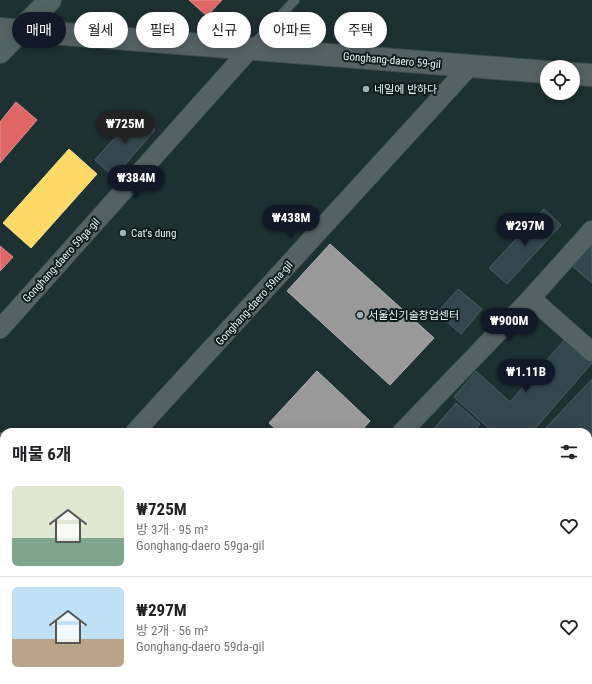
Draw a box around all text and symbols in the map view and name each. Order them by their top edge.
chip: 매매 [12,12,66,48]
chip: 월세 [74,12,128,48]
chip: 필터 [136,12,189,48]
chip: 신규 [197,12,251,48]
chip: 아파트 [259,12,326,48]
chip: 주택 [334,12,387,48]
street label: Gonghang-daero 59-gil [343,50,441,71]
map controls [540,60,580,100]
button: locate [540,60,580,100]
place label: 네일에 반하다 [374,83,437,96]
marker: 네일에 반하다 [361,84,371,94]
pin: ₩725M [97,111,153,145]
text: ₩725M [106,116,144,131]
pin: ₩384M [108,165,164,199]
text: ₩384M [117,170,155,185]
pin: ₩438M [263,205,319,239]
text: ₩438M [272,210,310,225]
pin: ₩297M [497,213,553,247]
street label: Gonghang-daero 59ga-gil [20,216,103,305]
text: ₩297M [506,218,544,233]
place label: Cat's dung [131,227,176,240]
marker: Cat's dung [118,228,128,238]
street label: Gonghang-daero 59na-gil [213,259,296,348]
pin: ₩900M [481,308,537,342]
place label: 서울신기술창업센터 [368,309,459,322]
marker: 서울신기술창업센터 [355,310,365,320]
text: ₩900M [490,313,528,328]
pin: ₩1.11B [493,359,559,393]
text: ₩1.11B [506,364,546,379]
icon: filters [558,441,580,463]
text: 매물 6개 [12,444,71,464]
text: ₩725M [136,499,187,519]
icon: home [44,502,92,550]
icon: heart [558,515,580,537]
text: 방 3개 · 95 m² [136,522,208,537]
text: Gonghang-daero 59ga-gil [136,538,265,553]
text: ₩297M [136,600,187,620]
icon: home [44,603,92,651]
icon: heart [558,616,580,638]
text: 방 2개 · 56 m² [136,623,208,638]
text: Gonghang-daero 59da-gil [136,639,265,654]

